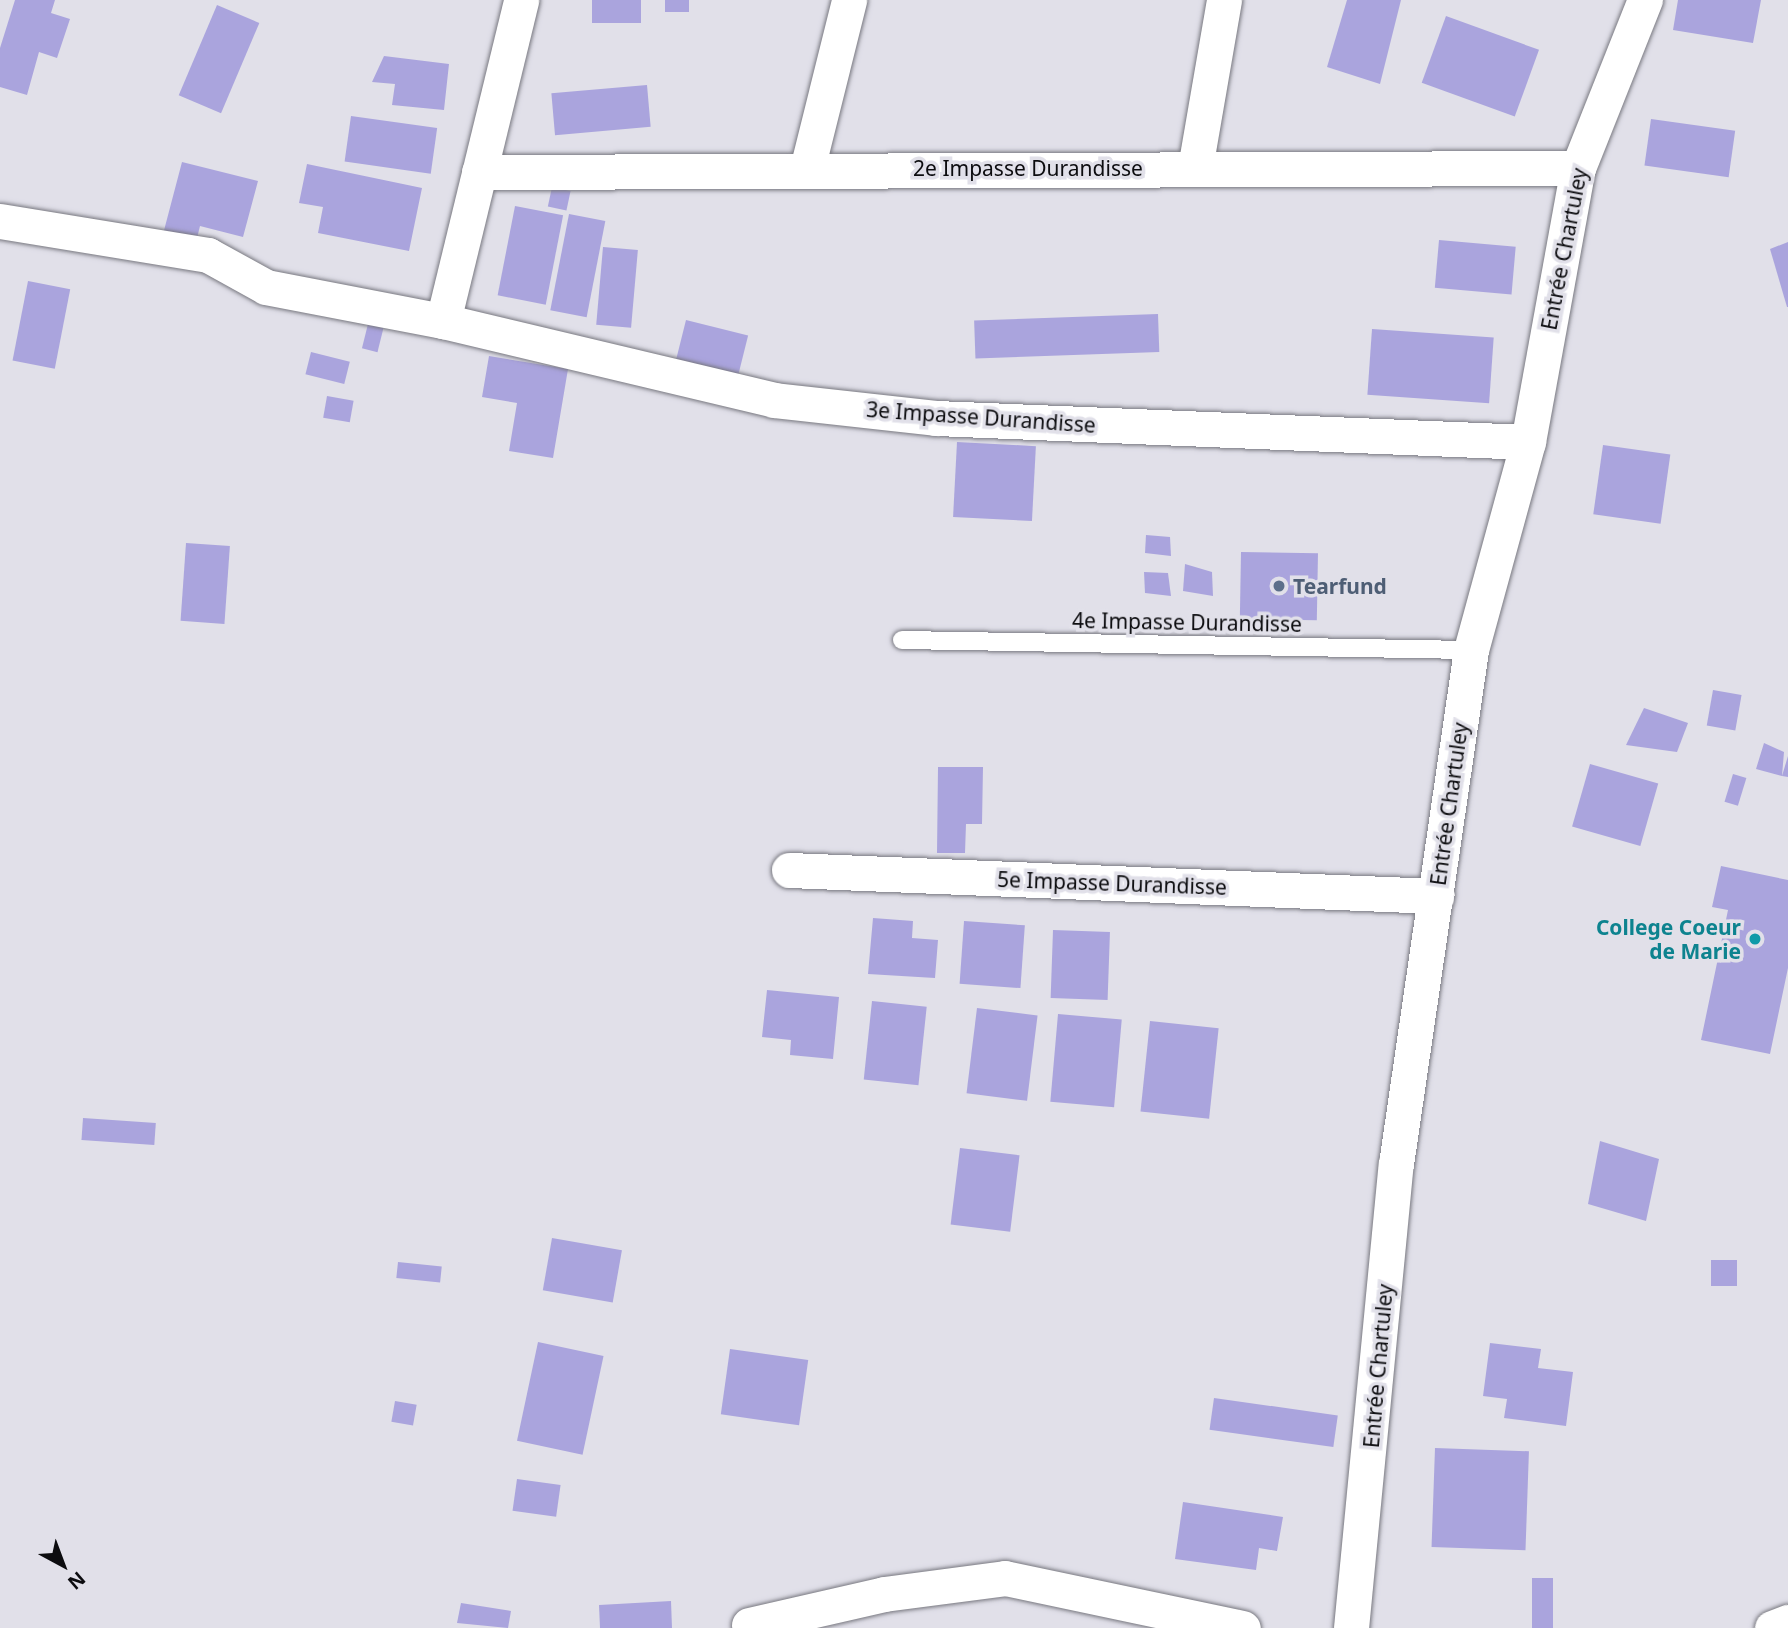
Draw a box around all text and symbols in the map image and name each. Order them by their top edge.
street label: 2e Impasse Durandisse [913,155,1143,181]
street label: Entrée Chartuley [1536,166,1592,332]
street label: 3e Impasse Durandisse [865,396,1097,438]
place label: Tearfund [1293,573,1387,599]
marker: Tearfund [1271,578,1287,594]
street label: 4e Impasse Durandisse [1072,607,1302,637]
street label: Entrée Chartuley [1425,721,1473,887]
street label: 5e Impasse Durandisse [997,866,1227,900]
place label: College Coeur de Marie [1596,914,1741,964]
marker: College Coeur de Marie [1747,931,1763,947]
street label: Entrée Chartuley [1358,1283,1398,1449]
north arrow [28,1530,98,1600]
text: N [62,1566,91,1596]

